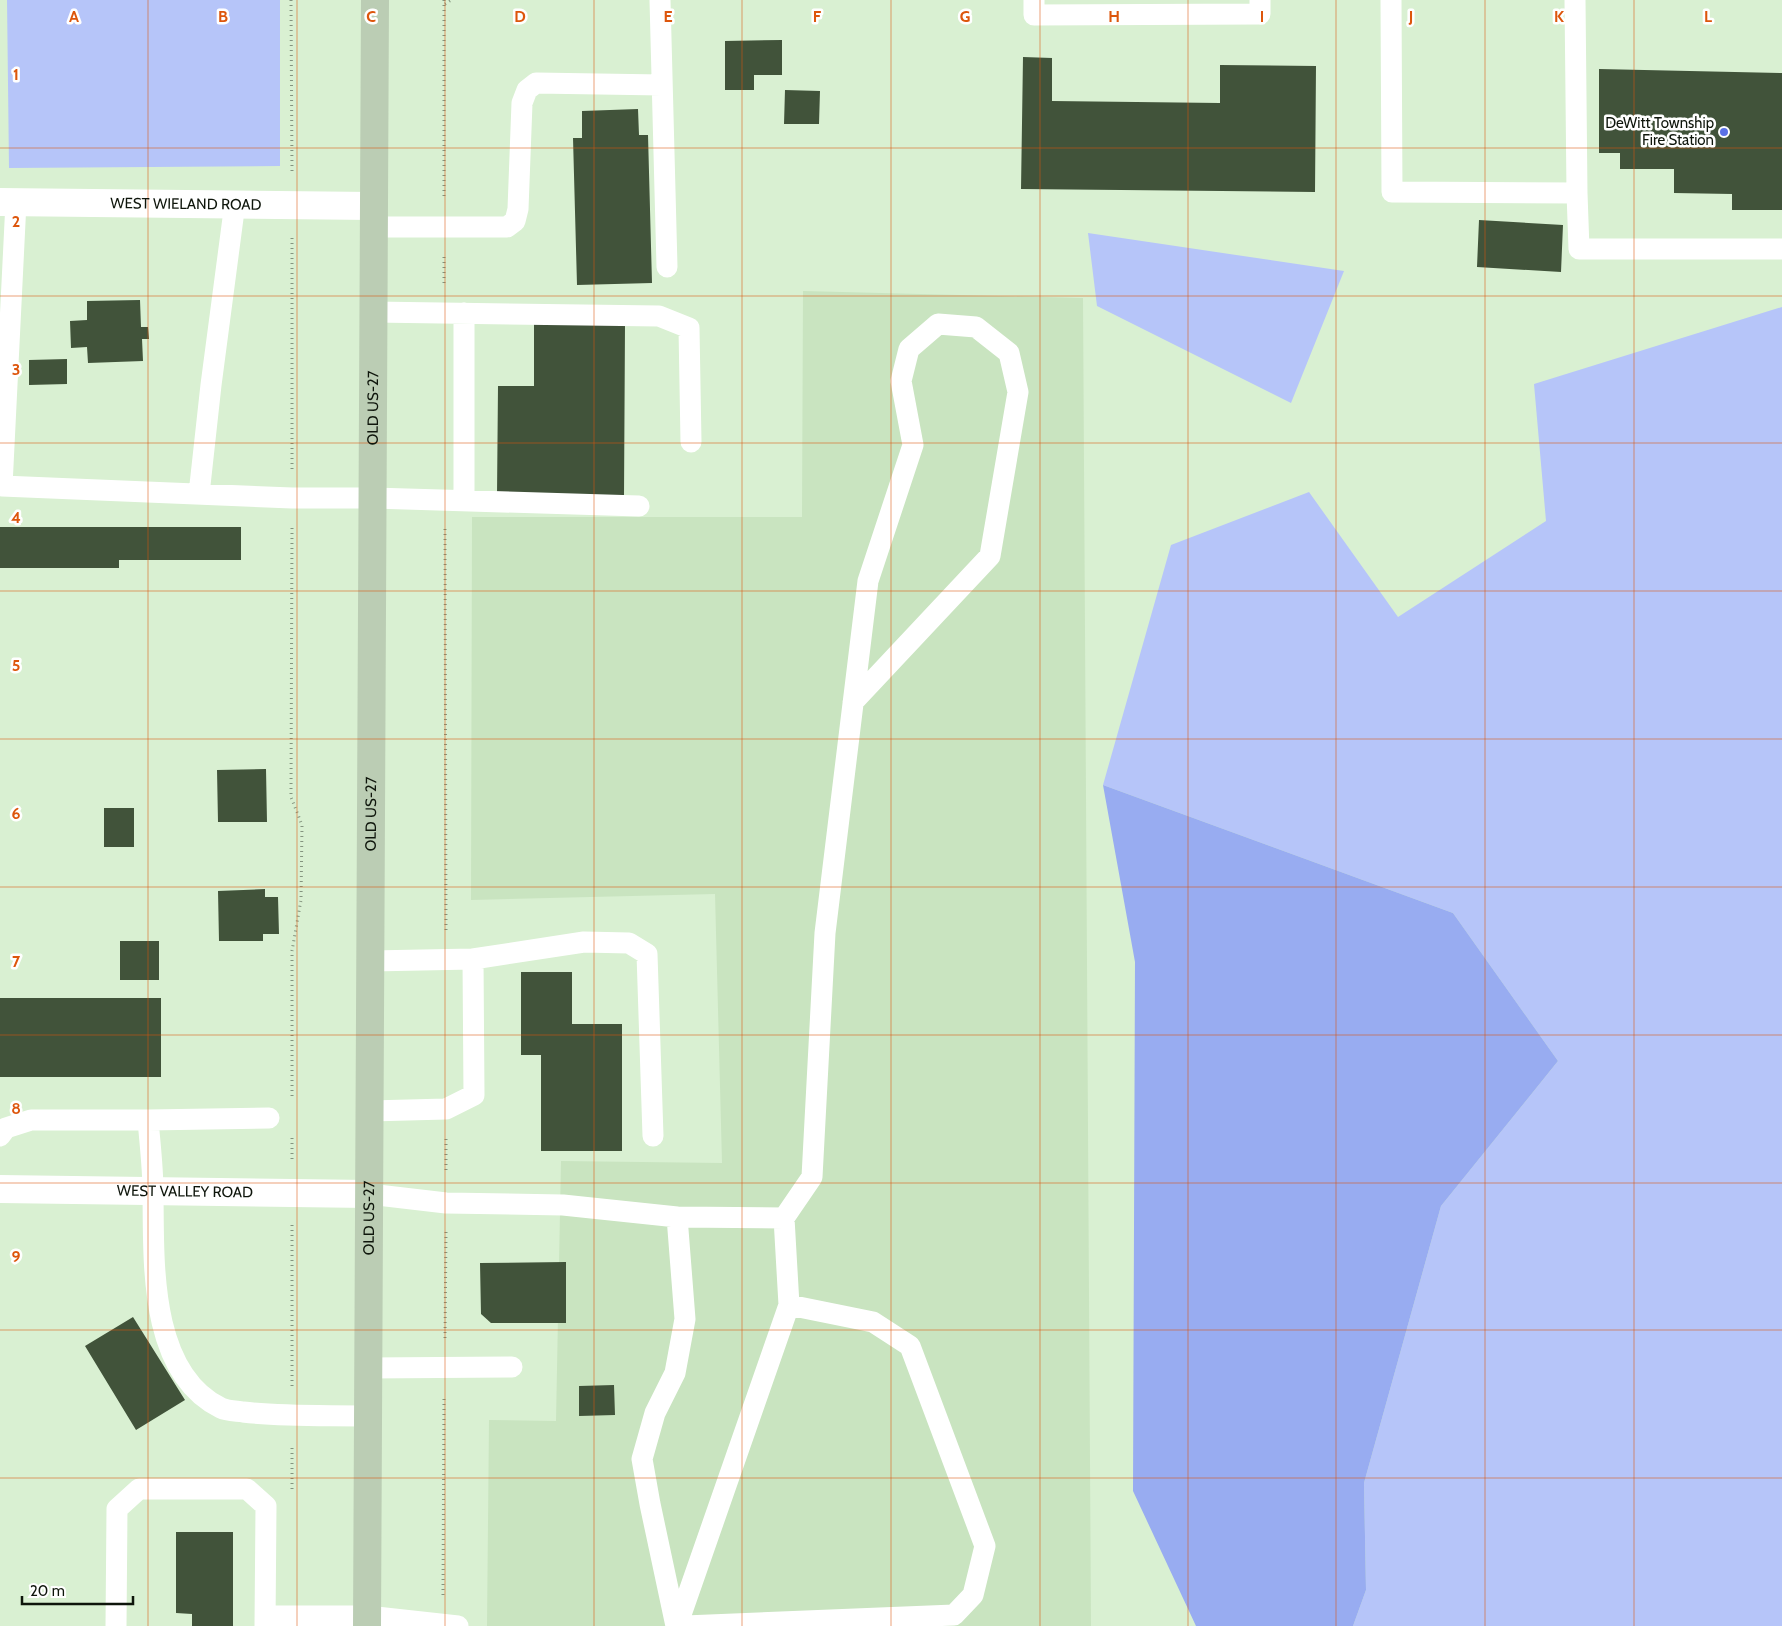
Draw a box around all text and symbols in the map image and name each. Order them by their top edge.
text: A [69,7,79,26]
text: B [218,7,228,26]
text: C [366,7,376,26]
text: D [514,7,526,26]
text: E [663,7,673,26]
text: F [813,7,822,26]
text: G [960,7,970,26]
text: H [1108,7,1120,26]
text: I [1260,7,1264,26]
text: J [1408,7,1413,26]
text: K [1554,7,1564,26]
text: L [1704,7,1712,26]
text: 1 [13,65,19,84]
place label: DeWitt Township Fire Station [1605,114,1714,149]
marker: DeWitt Township Fire Station [1718,126,1730,138]
street label: WEST WIELAND ROAD [110,194,262,214]
text: 2 [12,212,20,231]
text: 3 [12,360,20,379]
street label: OLD US-27 [364,370,382,445]
text: 4 [11,508,21,527]
text: 5 [12,656,20,675]
street label: OLD US-27 [362,776,380,851]
text: 6 [12,804,21,823]
text: 7 [12,952,21,971]
text: 8 [11,1099,21,1118]
street label: OLD US-27 [360,1180,378,1255]
street label: WEST VALLEY ROAD [117,1182,253,1201]
text: 9 [12,1247,21,1266]
scale bar [22,1574,134,1606]
text: 20 m [30,1582,65,1600]

